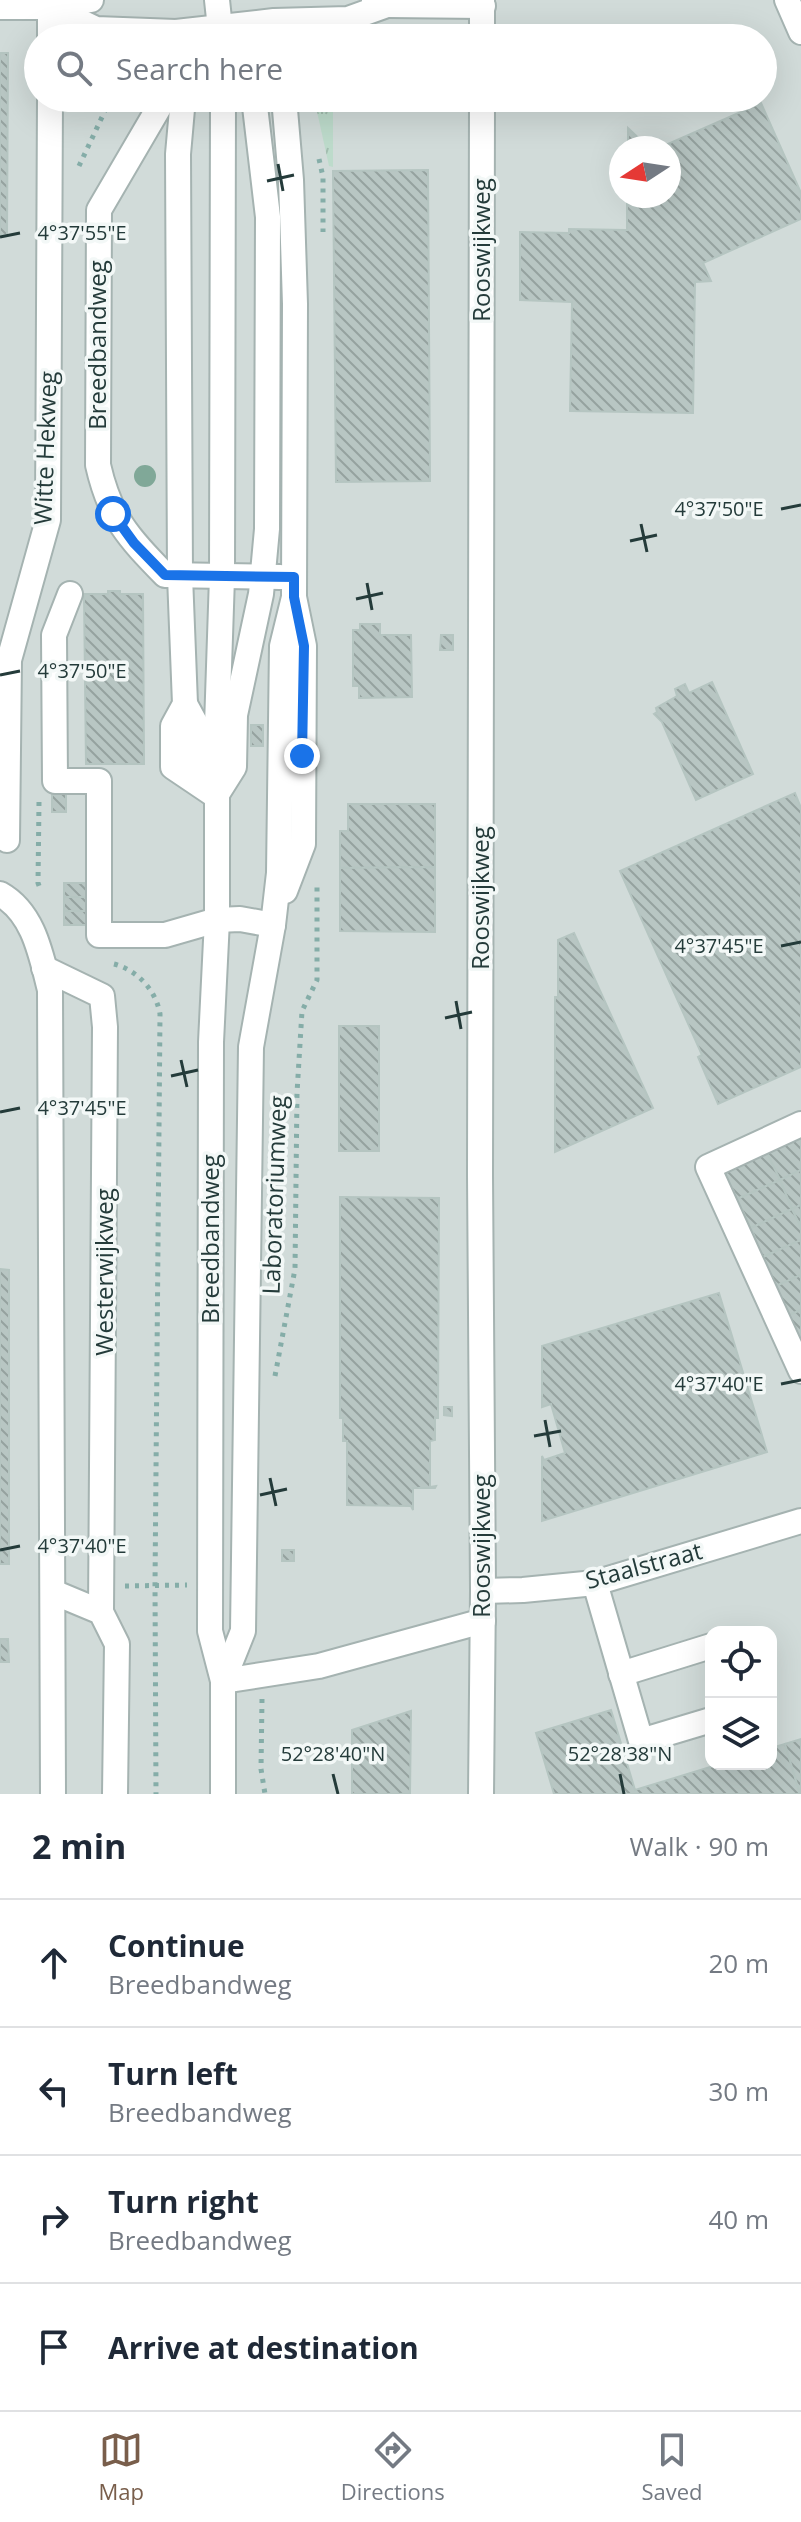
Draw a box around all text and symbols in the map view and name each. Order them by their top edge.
search box [24,24,777,112]
icon: search [52,46,96,90]
text: Search here [116,48,283,89]
north arrow [609,136,681,208]
street label: Rooswijkweg [464,178,497,322]
text: 4°37'55"E [37,219,127,246]
street label: Breedbandweg [80,260,113,430]
street label: Witte Hekweg [25,370,64,525]
text: 4°37'50"E [674,495,764,522]
route start [95,496,131,532]
text: 4°37'50"E [37,657,127,684]
route end [284,738,320,774]
street label: Rooswijkweg [463,826,496,970]
text: 4°37'45"E [674,932,764,959]
text: 4°37'45"E [37,1094,127,1121]
street label: Laboratoriumweg [254,1095,293,1295]
street label: Breedbandweg [193,1154,226,1324]
street label: Westerwijkweg [87,1188,120,1356]
text: 4°37'40"E [674,1370,764,1397]
street label: Rooswijkweg [464,1474,497,1618]
text: 4°37'40"E [37,1532,127,1559]
street label: Staalstraat [582,1533,706,1596]
map controls [705,1626,777,1770]
button: locate [705,1626,777,1698]
button: layers [705,1698,777,1770]
text: 52°28'40"N [281,1740,385,1767]
text: 52°28'38"N [568,1740,672,1767]
text: 2 min [32,1823,126,1869]
text: Walk · 90 m [629,1828,769,1864]
text: Continue [108,1925,245,1966]
icon: ahead [32,1941,76,1985]
text: 20 m [708,1945,769,1981]
text: Breedbandweg [108,1966,292,2002]
text: Turn left [108,2053,238,2094]
icon: left [32,2069,76,2113]
text: 30 m [708,2073,769,2109]
text: Breedbandweg [108,2094,292,2130]
text: Turn right [108,2181,259,2222]
icon: right [32,2197,76,2241]
text: 40 m [708,2201,769,2237]
text: Breedbandweg [108,2222,292,2258]
icon: arrive [32,2325,76,2369]
text: Arrive at destination [108,2327,419,2368]
tab: Map [98,2428,144,2506]
tab: Directions [341,2428,445,2506]
tab: Saved [641,2428,703,2506]

